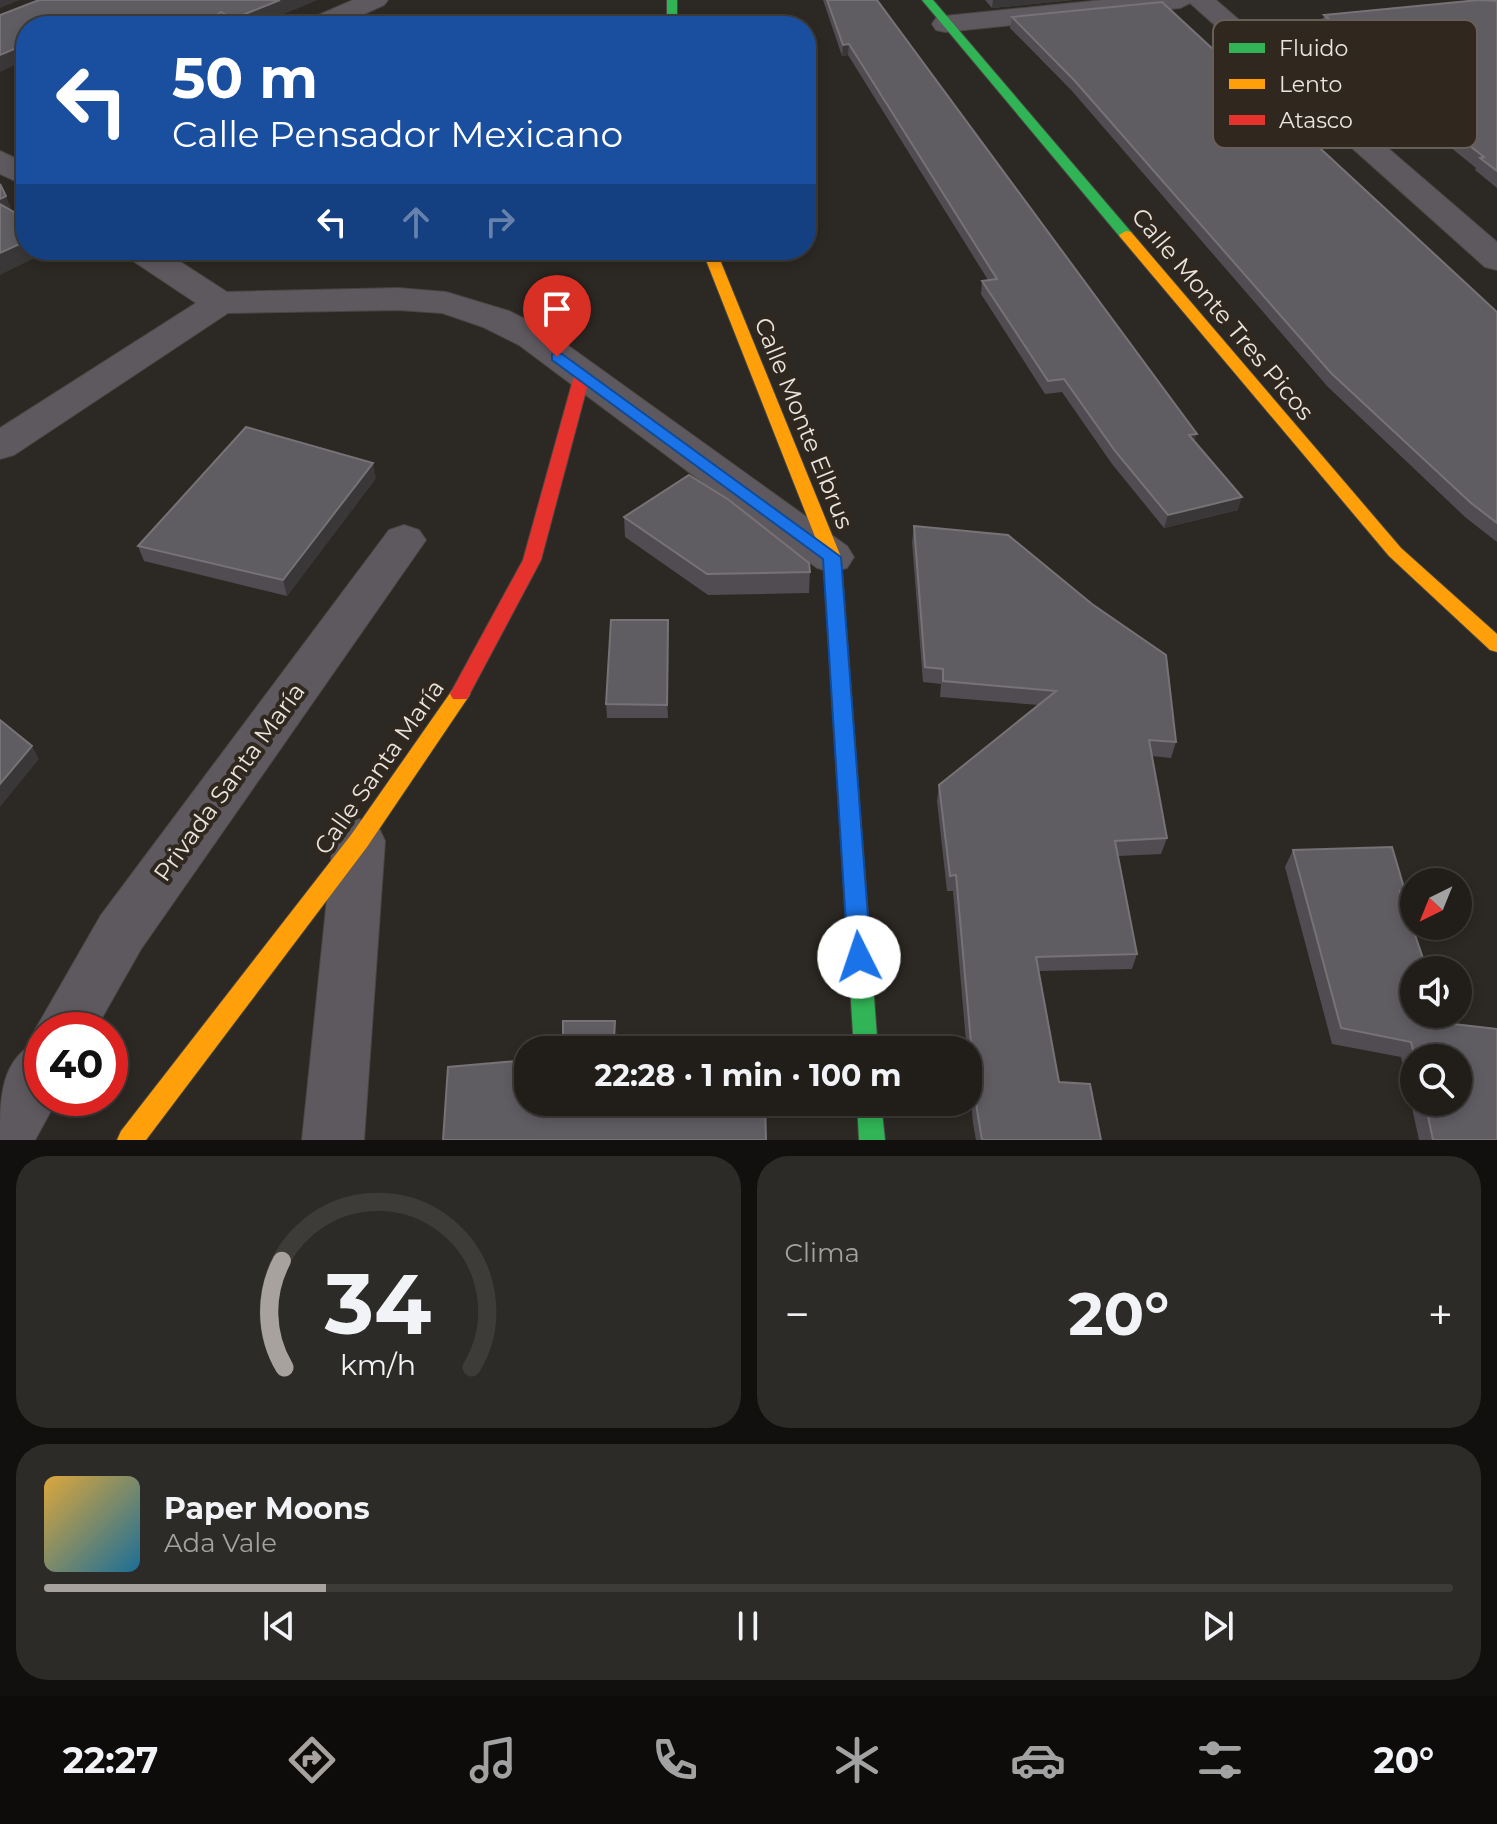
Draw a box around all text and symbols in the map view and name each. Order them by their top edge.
legend [1213,20,1477,148]
text: Fluido [1279,35,1348,62]
text: 50 m [172,44,318,112]
icon: left [40,48,144,152]
text: Lento [1279,71,1342,98]
text: Atasco [1279,107,1353,134]
text: Calle Pensador Mexicano [172,112,623,156]
icon: left [310,200,354,244]
icon: ahead [394,200,438,244]
icon: right [478,200,522,244]
street label: Calle Monte Tres Picos [1126,202,1320,426]
pin [523,275,591,357]
icon: arrive [535,287,579,331]
street label: Calle Monte Elbrus [748,313,860,533]
street label: Calle Santa María [308,674,450,860]
street label: Privada Santa María [147,677,311,887]
north arrow [1400,868,1472,940]
map controls [1400,868,1472,1116]
position arrow [817,915,901,999]
button: sound [1400,956,1472,1028]
speed limit sign: 40 [24,1012,128,1116]
button: search [1400,1044,1472,1116]
text: 22:28 · 1 min · 100 m [595,1057,901,1094]
text: Clima [785,1237,860,1269]
text: 34 [324,1253,432,1355]
text: 20° [1068,1277,1169,1350]
text: − [785,1287,810,1341]
text: + [1428,1287,1453,1341]
text: km/h [340,1347,416,1382]
text: Paper Moons [164,1490,370,1527]
text: Ada Vale [164,1527,277,1559]
icon: previous [257,1604,301,1648]
icon: pause [726,1604,770,1648]
icon: next [1196,1604,1240,1648]
icon: directions [284,1732,340,1788]
icon: music [465,1732,521,1788]
icon: phone [647,1732,703,1788]
icon: climate [829,1732,885,1788]
icon: car [1010,1732,1066,1788]
icon: filters [1192,1732,1248,1788]
text: 22:27 [63,1738,158,1782]
text: 20° [1373,1738,1434,1782]

